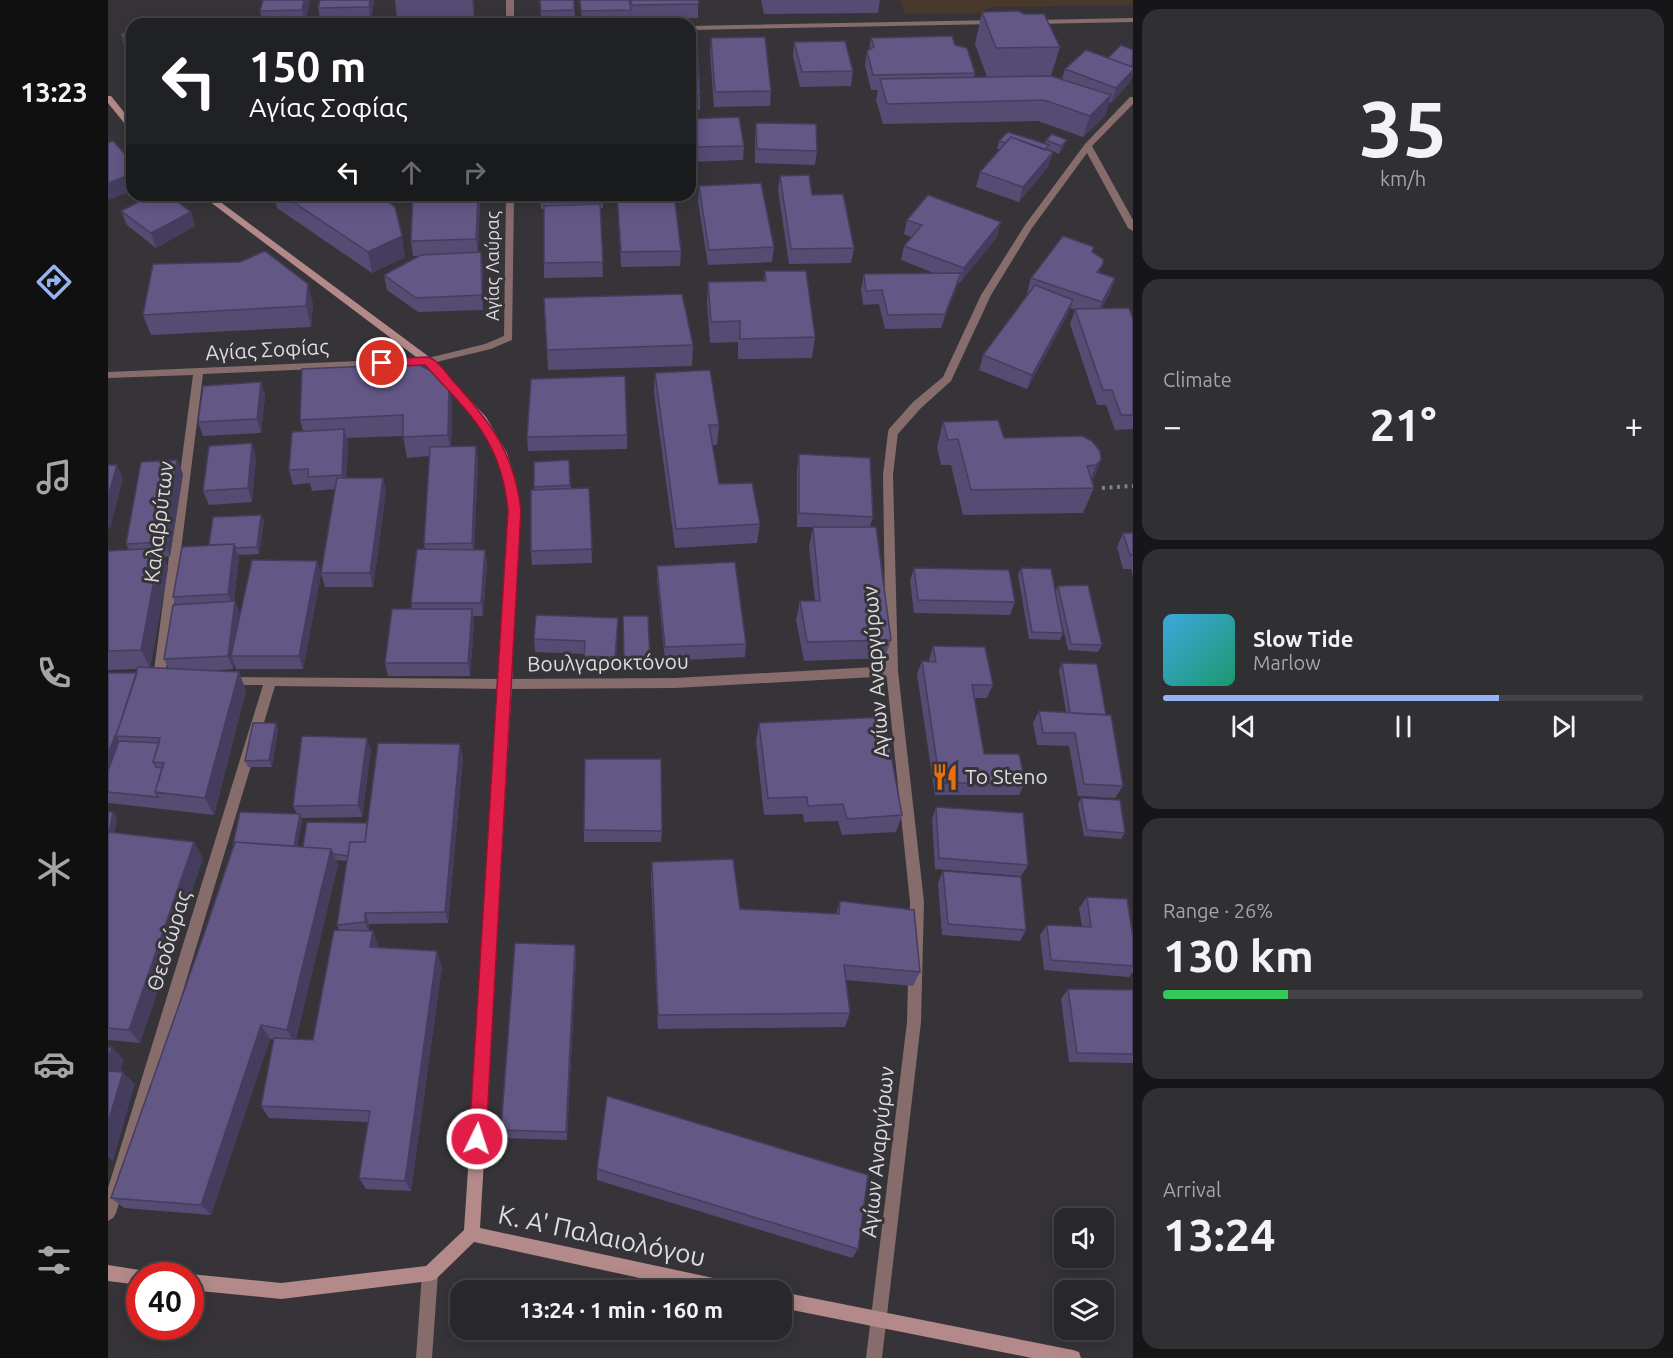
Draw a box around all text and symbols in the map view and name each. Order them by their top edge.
icon: left [150,42,228,120]
text: 150 m [249,43,366,90]
text: 13:23 [20,77,88,107]
text: 35 [1359,84,1447,172]
text: Αγίας Σοφίας [249,92,408,122]
icon: left [332,156,365,189]
icon: ahead [395,156,428,189]
icon: right [458,156,491,189]
text: km/h [1380,167,1426,190]
street label: Αγίας Λαύρας [482,211,503,321]
icon: directions [33,261,75,303]
street label: Αγίας Σοφίας [205,334,330,364]
pin [356,337,407,388]
icon: arrive [365,346,398,379]
text: Climate [1163,368,1232,391]
text: 21° [1370,399,1436,450]
text: − [1163,407,1182,444]
text: + [1624,407,1643,444]
icon: music [33,456,75,498]
street label: Καλαβρύτων [139,460,177,584]
street label: Αγίων Αναργύρων [857,585,893,759]
text: Slow Tide [1253,626,1353,651]
street label: Βουλγαροκτόνου [527,649,689,675]
text: Marlow [1253,651,1321,674]
icon: phone [33,652,75,694]
icon: previous [1227,710,1260,743]
icon: pause [1387,710,1420,743]
icon: next [1547,710,1580,743]
restaurant icon: To Steno [930,762,960,792]
place label: To Steno [965,764,1048,788]
icon: climate [33,848,75,890]
street label: Θεοδώρας [141,887,195,994]
text: Range · 26% [1163,899,1273,922]
text: 130 km [1163,930,1314,981]
icon: car [33,1043,75,1085]
street label: Αγίων Αναργύρων [856,1065,898,1239]
position arrow [445,1107,509,1171]
text: Arrival [1163,1178,1221,1201]
street label: Κ. Α' Παλαιολόγου [496,1199,708,1272]
map controls [1054,1208,1114,1340]
button: sound [1054,1208,1114,1268]
text: 13:24 [1163,1209,1276,1260]
icon: filters [33,1239,75,1281]
speed limit sign: 40 [126,1262,204,1340]
button: layers [1054,1280,1114,1340]
text: 13:24 · 1 min · 160 m [519,1297,723,1322]

